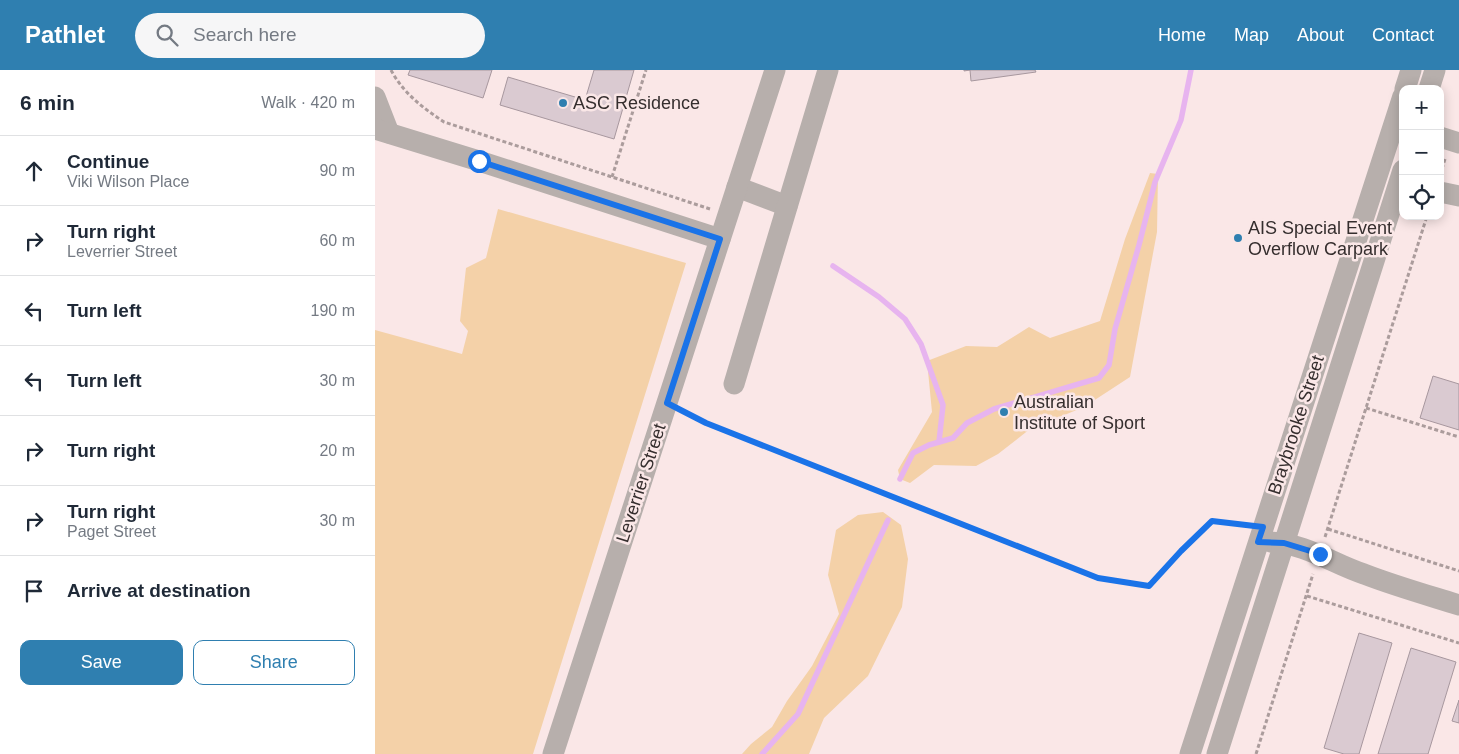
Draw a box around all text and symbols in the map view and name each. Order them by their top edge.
search box [135,13,485,58]
text: Pathlet [25,21,105,48]
icon: search [153,21,181,49]
text: Search here [193,24,297,45]
text: Home [1158,25,1206,45]
text: Map [1234,25,1269,45]
text: About [1297,25,1344,45]
text: Contact [1372,25,1434,45]
map controls [1399,85,1444,220]
button: + [1399,85,1444,130]
text: 6 min [20,91,75,114]
place label: ASC Residence [573,93,700,113]
text: Walk · 420 m [261,94,355,111]
marker: ASC Residence [557,97,569,109]
button: − [1399,130,1444,175]
route start [468,150,491,173]
text: Continue [67,151,149,172]
icon: ahead [20,157,48,185]
text: 90 m [319,162,355,179]
text: Viki Wilson Place [67,173,189,190]
button: locate [1399,175,1444,220]
place label: AIS Special Event Overflow Carpark [1248,218,1392,259]
text: Turn right [67,221,155,242]
icon: right [20,227,48,255]
text: 60 m [319,232,355,249]
marker: AIS Special Event Overflow Carpark [1232,232,1244,244]
text: Leverrier Street [67,243,177,260]
icon: left [20,297,48,325]
text: Turn left [67,300,142,321]
text: 190 m [311,302,355,319]
street label: Braybrooke Street [1264,353,1328,497]
icon: left [20,367,48,395]
text: Turn left [67,370,142,391]
text: 30 m [319,372,355,389]
place label: Australian Institute of Sport [1014,392,1145,433]
marker: Australian Institute of Sport [998,406,1010,418]
street label: Leverrier Street [612,421,670,545]
icon: right [20,437,48,465]
text: Turn right [67,440,155,461]
text: 20 m [319,442,355,459]
text: Turn right [67,501,155,522]
icon: right [20,507,48,535]
text: 30 m [319,512,355,529]
text: Paget Street [67,523,156,540]
route end [1309,543,1332,566]
icon: arrive [20,577,48,605]
text: Arrive at destination [67,580,251,601]
button: Save [20,640,183,685]
button: Share [193,640,355,685]

